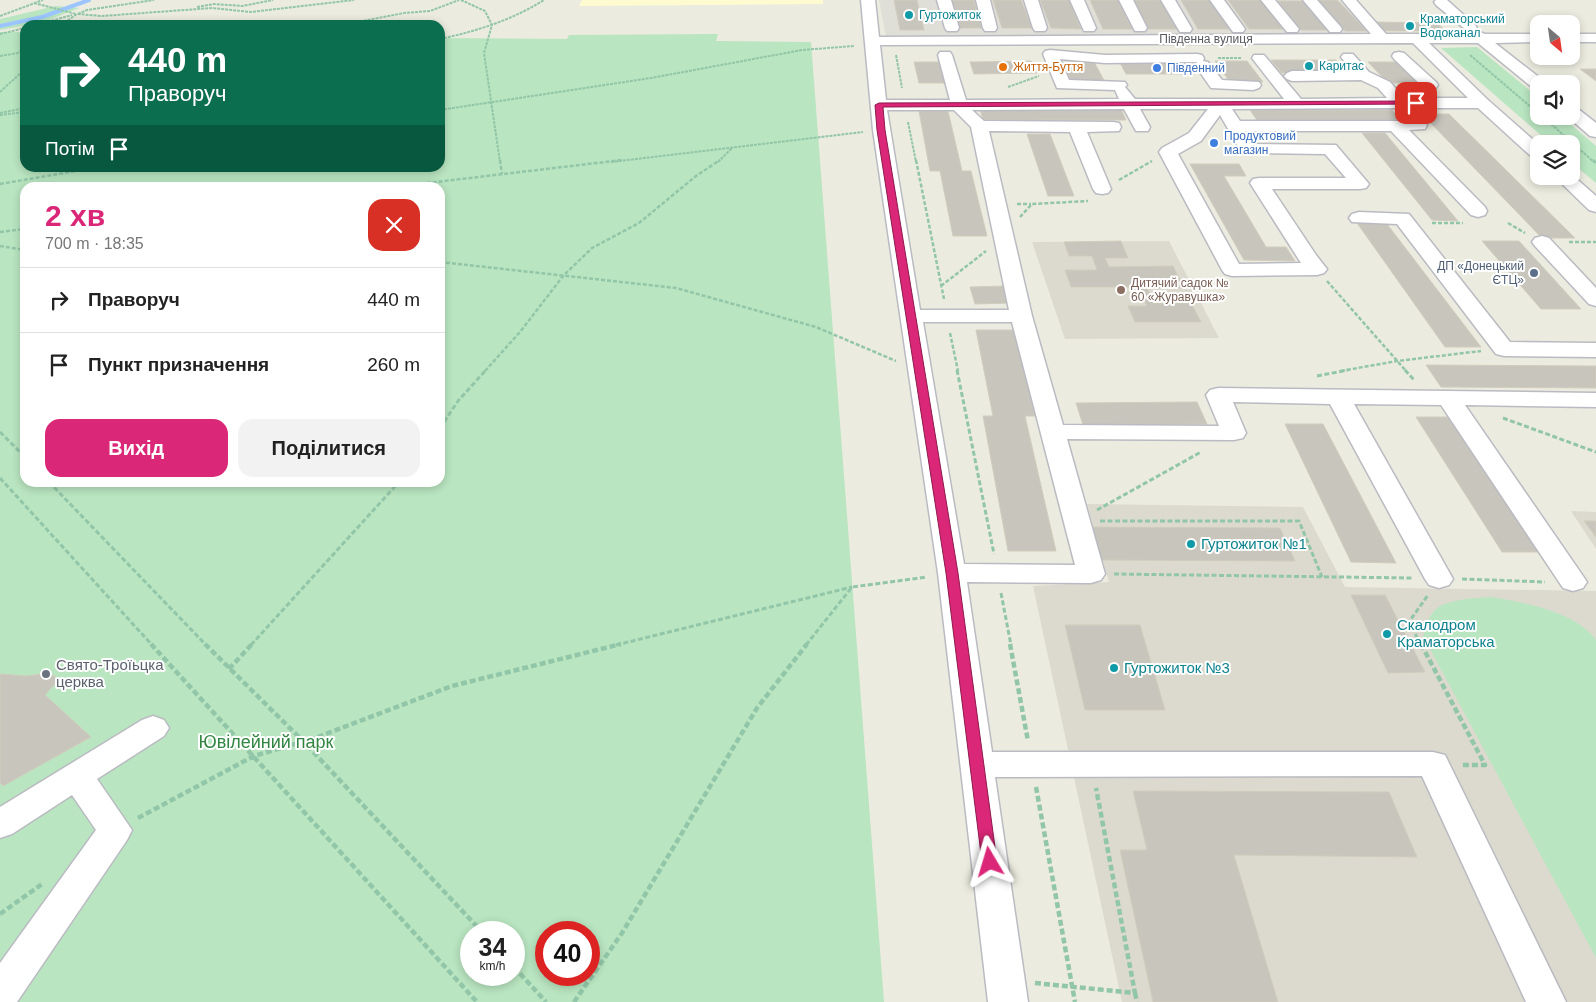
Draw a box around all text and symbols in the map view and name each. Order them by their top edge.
place label: Гуртожиток [919,8,982,22]
marker: Гуртожиток [903,9,915,21]
place label: Краматорський Водоканал [1420,12,1505,40]
north arrow [1530,15,1580,65]
map controls [1530,15,1580,185]
marker: Краматорський Водоканал [1404,20,1416,32]
street label: Південна вулиця [1159,32,1253,46]
icon: right [45,40,110,105]
text: 440 m [128,40,227,79]
place label: Каритас [1319,59,1364,73]
place label: Життя-Буття [1013,60,1083,74]
marker: Каритас [1303,60,1315,72]
marker: Життя-Буття [997,61,1009,73]
place label: Південний [1167,61,1225,75]
marker: Південний [1151,62,1163,74]
button: sound [1530,75,1580,125]
text: Праворуч [128,81,226,106]
pin [1395,82,1437,124]
icon: arrive [1402,89,1430,117]
place label: Продуктовий магазин [1224,129,1296,157]
icon: arrive [105,135,133,163]
button: layers [1530,135,1580,185]
marker: Продуктовий магазин [1208,137,1220,149]
text: Потім [45,138,95,159]
text: 2 хв [45,199,105,232]
button: close [368,199,420,251]
text: 700 m · 18:35 [45,235,144,252]
place label: ДП «Донецький ЄТЦ» [1437,259,1524,287]
marker: ДП «Донецький ЄТЦ» [1528,267,1540,279]
place label: Дитячий садок № 60 «Журавушка» [1131,276,1229,304]
marker: Дитячий садок № 60 «Журавушка» [1115,284,1127,296]
icon: right [45,286,73,314]
text: Праворуч [88,289,180,310]
text: 440 m [367,289,420,310]
icon: arrive [45,351,73,379]
text: Пункт призначення [88,354,269,375]
text: 260 m [367,354,420,375]
button: Вихід [45,419,228,477]
button: Поділитися [238,419,420,477]
place label: Гуртожиток №1 [1201,535,1307,552]
marker: Гуртожиток №1 [1185,538,1197,550]
place label: Скалодром Краматорська [1397,616,1495,650]
marker: Скалодром Краматорська [1381,628,1393,640]
place label: Свято-Троїьцка церква [56,656,164,690]
place label: Гуртожиток №3 [1124,659,1230,676]
marker: Гуртожиток №3 [1108,662,1120,674]
marker: Свято-Троїьцка церква [40,668,52,680]
park label: Ювілейний парк [198,732,334,752]
position arrow [963,835,1015,887]
speed limit sign: 40 [535,921,600,986]
text: 34 [479,933,506,961]
text: km/h [479,959,506,973]

